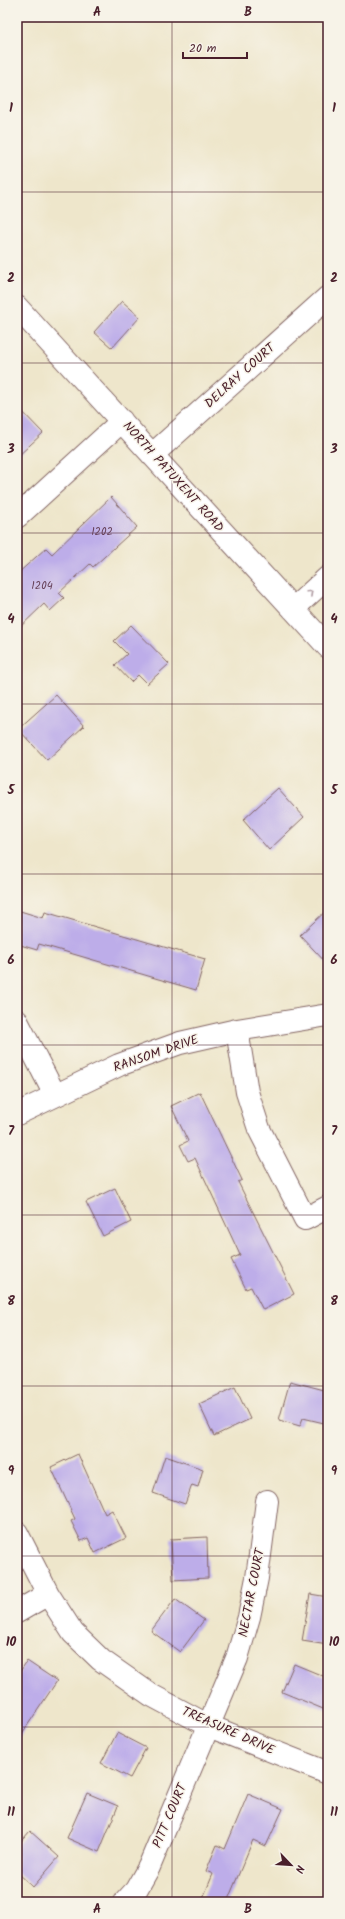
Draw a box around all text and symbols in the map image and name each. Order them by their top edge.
text: A [93,2,101,23]
text: B [244,2,252,23]
scale bar [183,34,247,60]
text: 20 m [189,39,217,58]
text: 1 [9,98,13,119]
text: 1 [332,98,336,119]
text: 2 [7,268,15,289]
text: 2 [330,268,338,289]
street label: DELRAY COURT [200,338,281,414]
street label: NORTH PATUXENT ROAD [117,417,229,537]
text: 3 [6,439,15,460]
text: 3 [329,439,338,460]
house number: 1202 [91,523,113,541]
house number: 1204 [31,577,53,595]
one-way arrow [305,590,313,598]
text: 4 [7,609,15,630]
text: 4 [330,609,338,630]
text: 5 [7,780,16,801]
text: 5 [330,780,339,801]
text: 6 [7,950,15,971]
text: 6 [330,950,338,971]
street label: RANSOM DRIVE [110,1029,202,1078]
text: 7 [8,1121,15,1142]
text: 7 [331,1121,338,1142]
text: 8 [7,1291,15,1312]
text: 8 [330,1291,338,1312]
text: 9 [8,1461,15,1482]
text: 9 [331,1461,338,1482]
street label: NECTAR COURT [233,1546,271,1639]
text: 10 [6,1632,17,1653]
text: 10 [329,1632,340,1653]
street label: TREASURE DRIVE [178,1701,278,1761]
street label: PITT COURT [147,1780,193,1852]
text: 11 [7,1802,15,1823]
text: 11 [330,1802,338,1823]
north arrow [271,1845,311,1885]
text: N [290,1862,309,1876]
text: A [93,1899,101,1919]
text: B [244,1899,252,1919]

